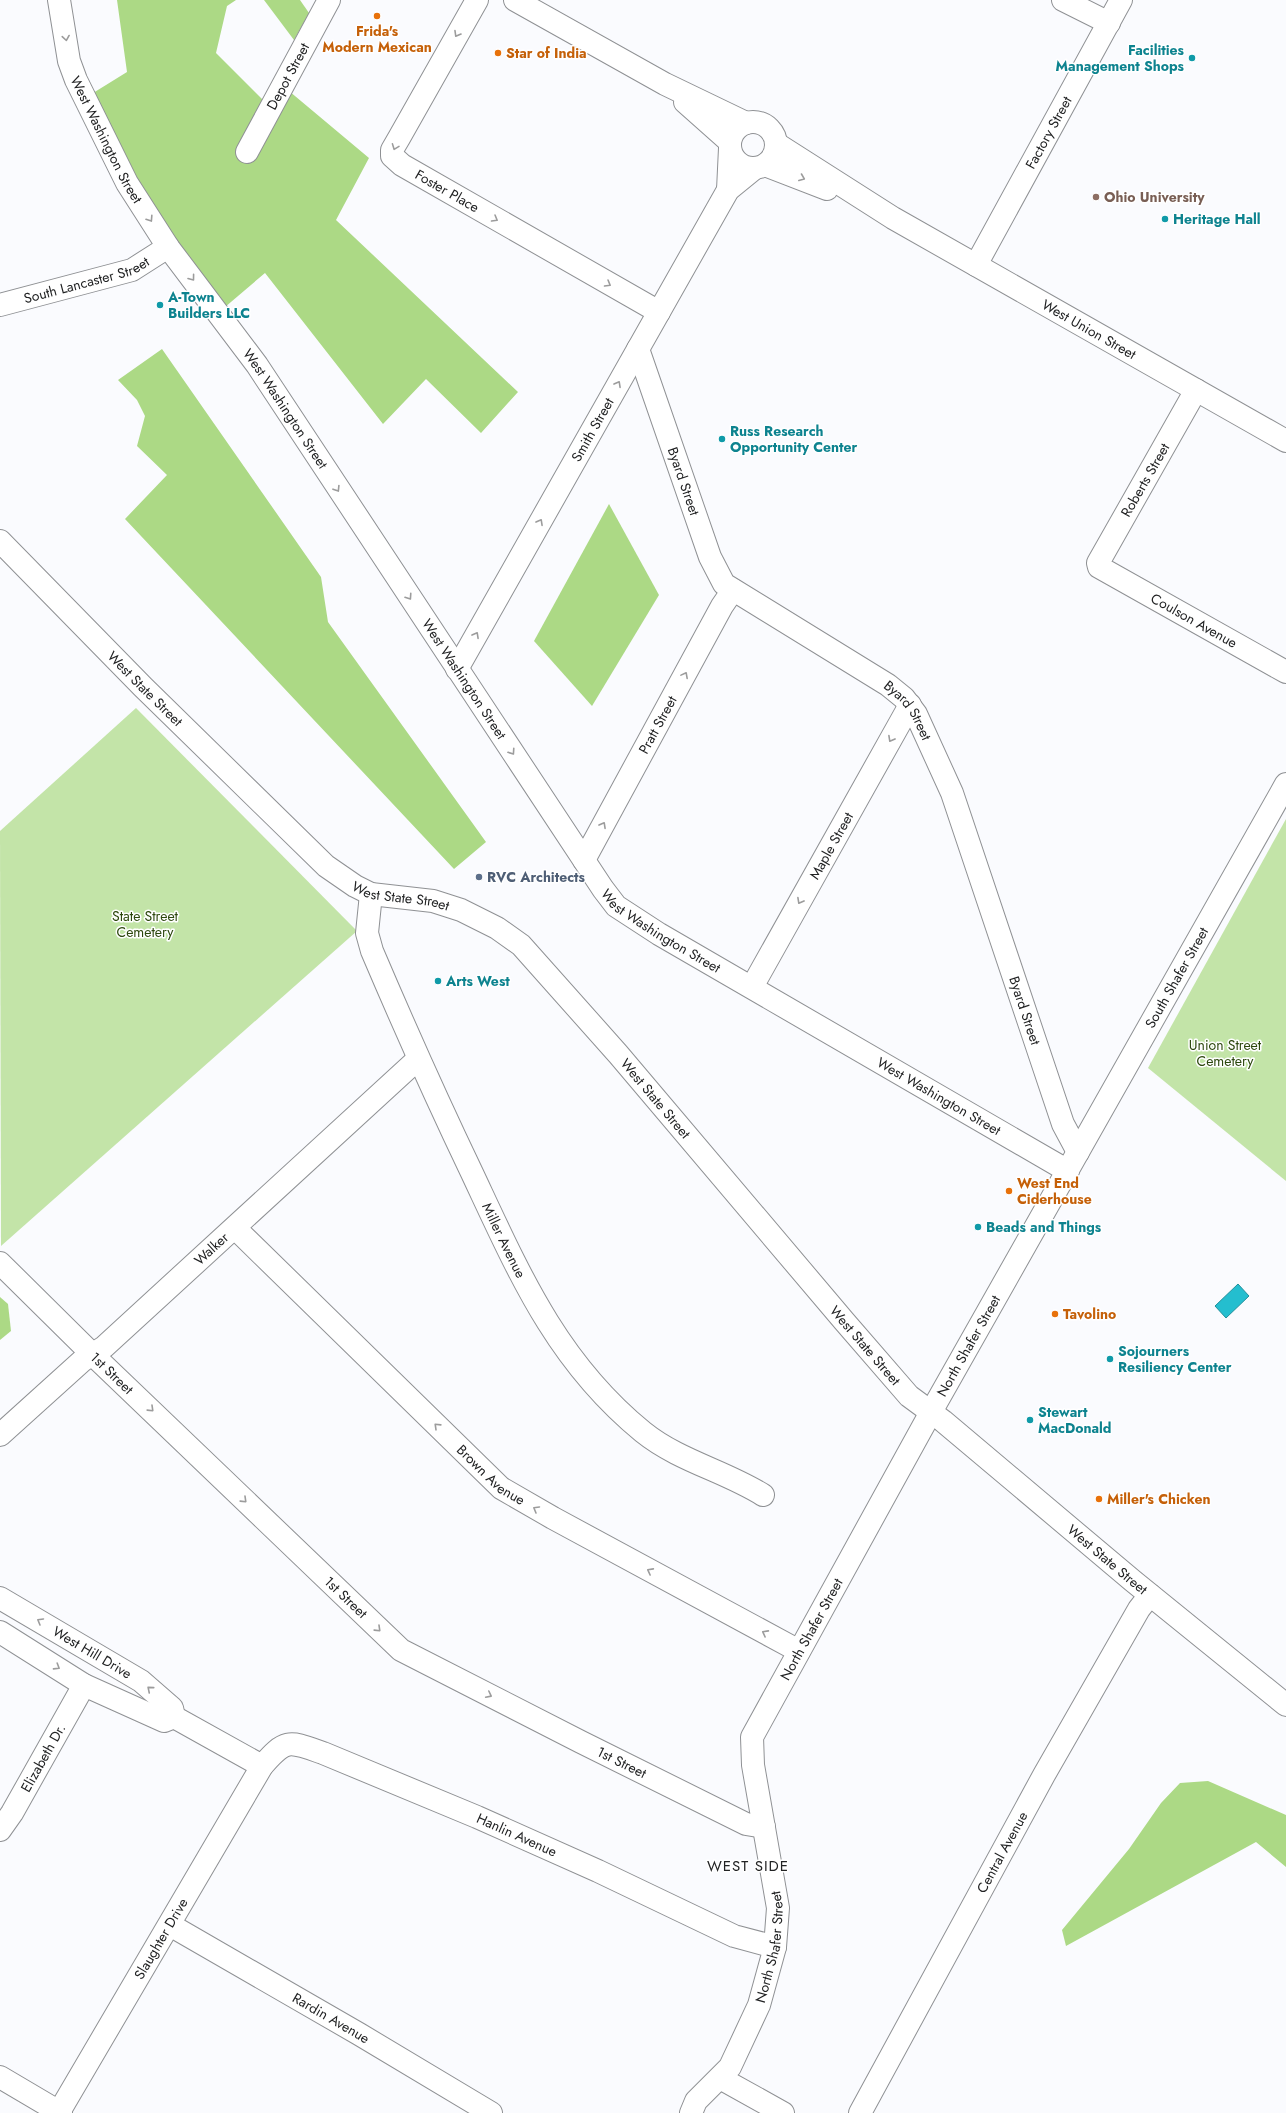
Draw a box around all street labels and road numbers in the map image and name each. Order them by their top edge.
street label: Depot Street [262,39,314,113]
street label: West Washington Street [66,73,148,208]
street label: Factory Street [1020,92,1077,172]
street label: Foster Place [411,165,483,217]
street label: South Lancaster Street [21,251,154,308]
street label: West Union Street [1038,294,1140,364]
street label: West Washington Street [238,345,333,473]
street label: Smith Street [566,393,619,465]
street label: Roberts Street [1116,439,1174,521]
street label: Byard Street [663,444,705,519]
street label: Coulson Avenue [1147,588,1241,653]
street label: West Washington Street [417,615,512,744]
street label: West State Street [103,646,188,731]
street label: Byard Street [880,676,937,744]
street label: Pratt Street [634,692,682,757]
street label: Maple Street [804,808,858,883]
street label: West State Street [349,876,453,916]
street label: West Washington Street [596,885,725,978]
street label: South Shafer Street [1140,923,1213,1032]
street label: Byard Street [1004,974,1046,1048]
street label: West Washington Street [873,1052,1005,1140]
street label: West State Street [616,1054,696,1143]
street label: Miller Avenue [477,1200,531,1282]
street label: Walker [190,1228,233,1270]
street label: North Shafer Street [932,1291,1005,1400]
street label: West State Street [825,1301,906,1390]
street label: 1st Street [86,1348,138,1399]
street label: Brown Avenue [452,1440,529,1510]
street label: West State Street [1063,1520,1152,1599]
street label: 1st Street [320,1572,372,1623]
street label: North Shafer Street [775,1574,848,1684]
street label: West Hill Drive [49,1621,135,1683]
street label: Elizabeth Dr. [16,1720,70,1796]
street label: 1st Street [594,1742,651,1783]
street label: Hanlin Avenue [473,1808,560,1861]
street label: Central Avenue [972,1808,1032,1897]
street label: North Shafer Street [750,1889,788,2005]
street label: Slaughter Drive [129,1894,192,1983]
street label: Rardin Avenue [289,1988,374,2048]

